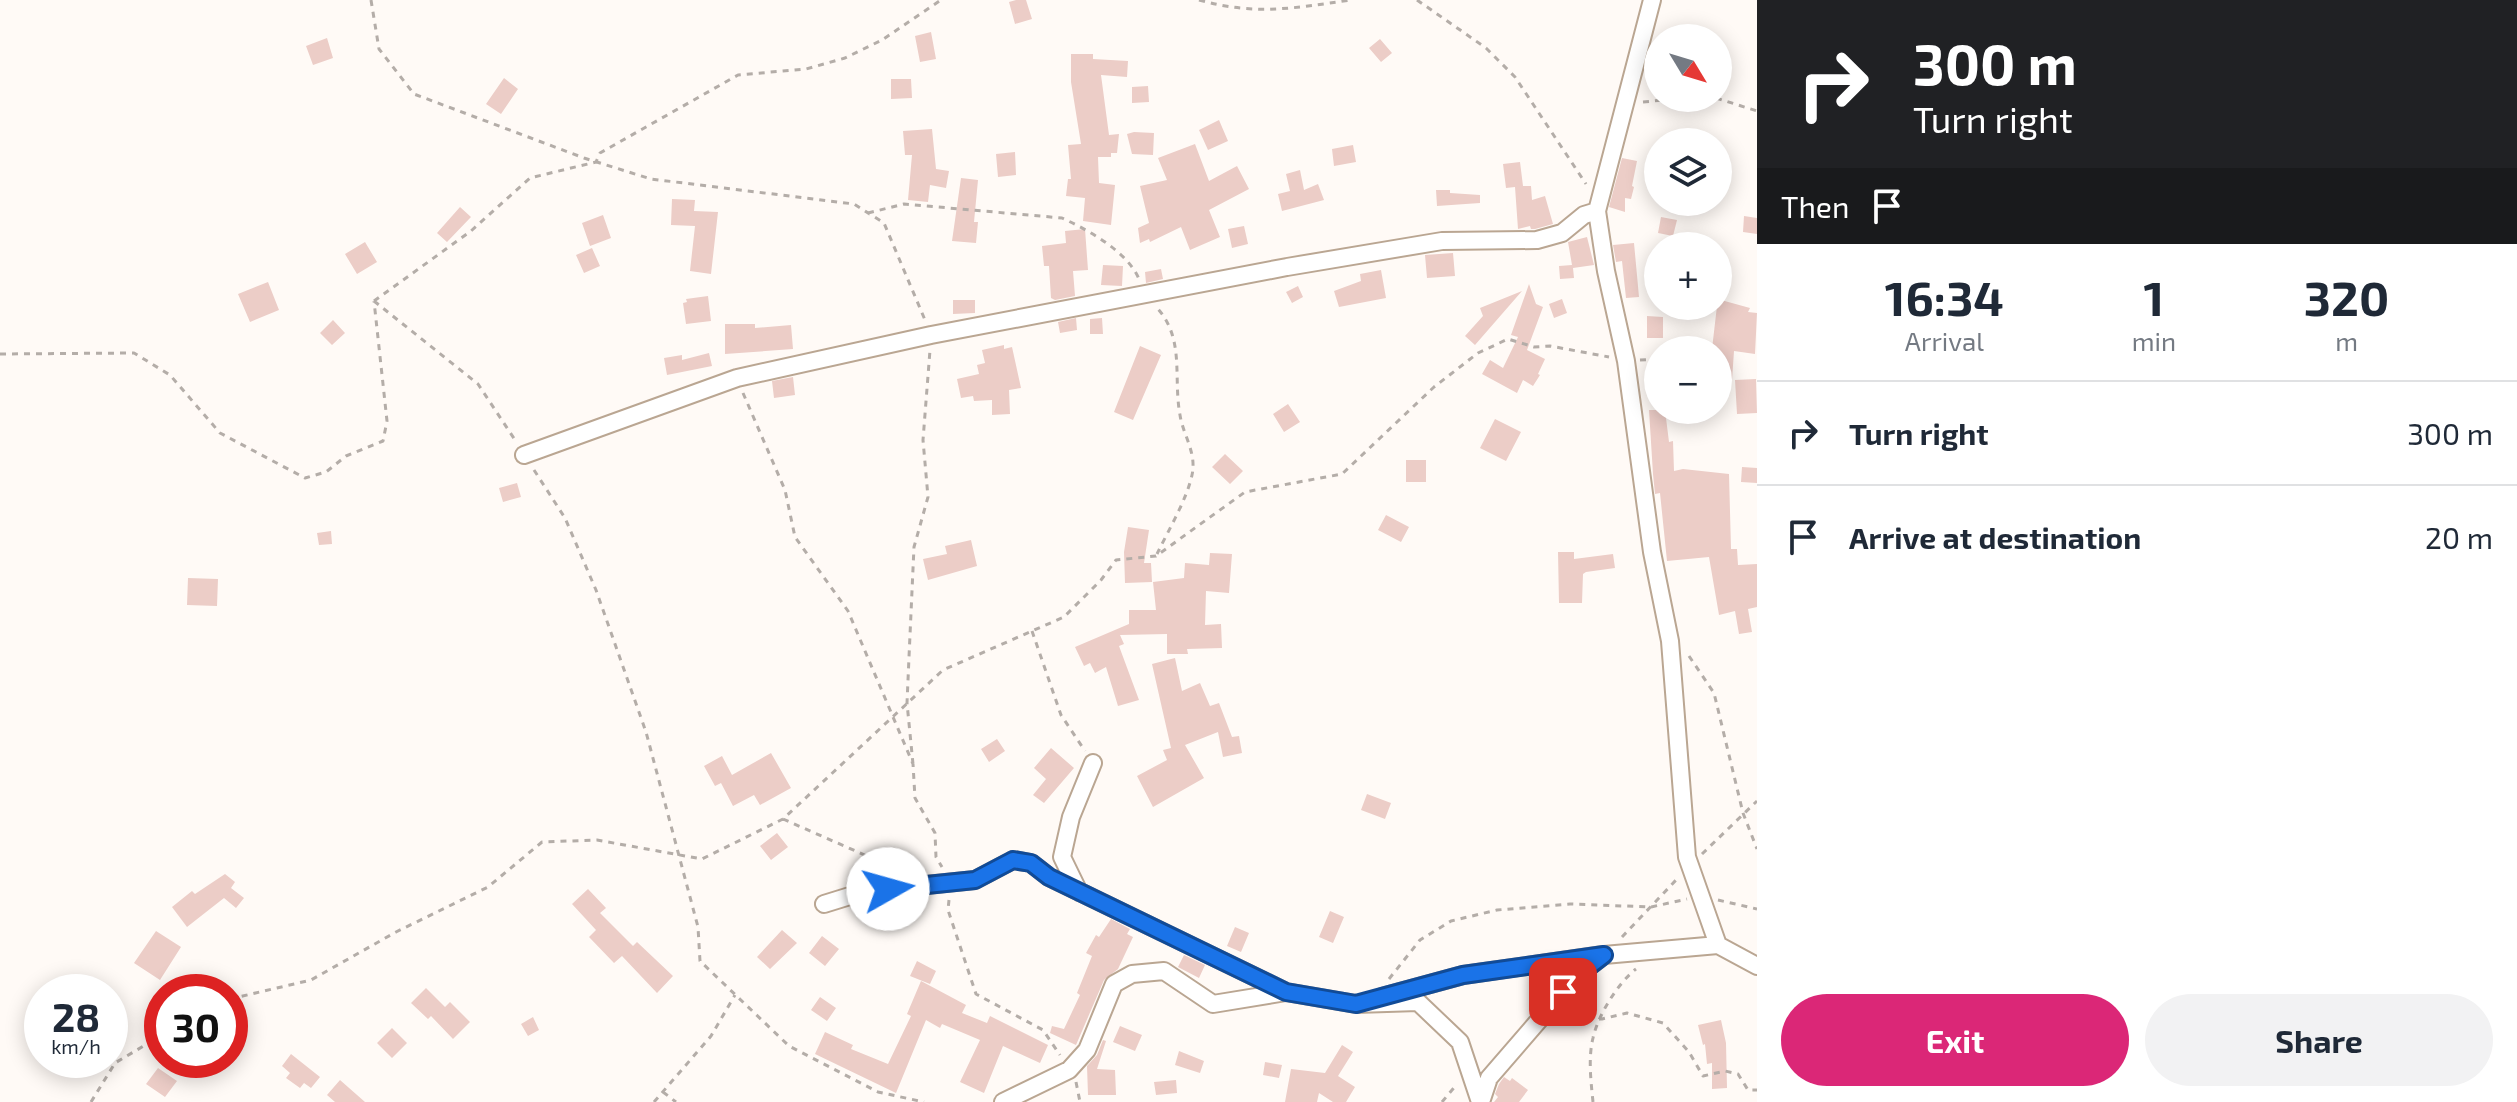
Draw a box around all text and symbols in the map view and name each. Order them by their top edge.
north arrow [1644,24,1732,112]
map controls [1644,24,1732,424]
text: 300 m [1913,29,2077,96]
icon: right [1781,32,1885,136]
text: Turn right [1913,97,2073,140]
button: layers [1644,128,1732,216]
icon: arrive [1865,184,1909,228]
text: Then [1781,188,1849,224]
button: + [1644,232,1732,320]
text: 16:34 [1885,268,2004,326]
text: 1 [2144,268,2164,326]
text: 320 [2304,268,2389,326]
text: Arrival [1905,325,1984,356]
text: min [2132,325,2176,356]
text: m [2335,325,2358,356]
button: − [1644,336,1732,424]
icon: right [1781,411,1825,455]
text: Turn right [1849,415,1989,451]
text: 300 m [2407,415,2493,451]
icon: arrive [1781,515,1825,559]
text: Arrive at destination [1849,519,2141,555]
text: 20 m [2425,519,2493,555]
position arrow [846,847,930,931]
pin [1529,958,1597,1026]
icon: arrive [1541,970,1585,1014]
speed limit sign: 30 [144,974,248,1078]
text: 28 [52,992,100,1040]
button: Exit [1781,994,2129,1086]
button: Share [2145,994,2493,1086]
text: km/h [51,1034,101,1058]

